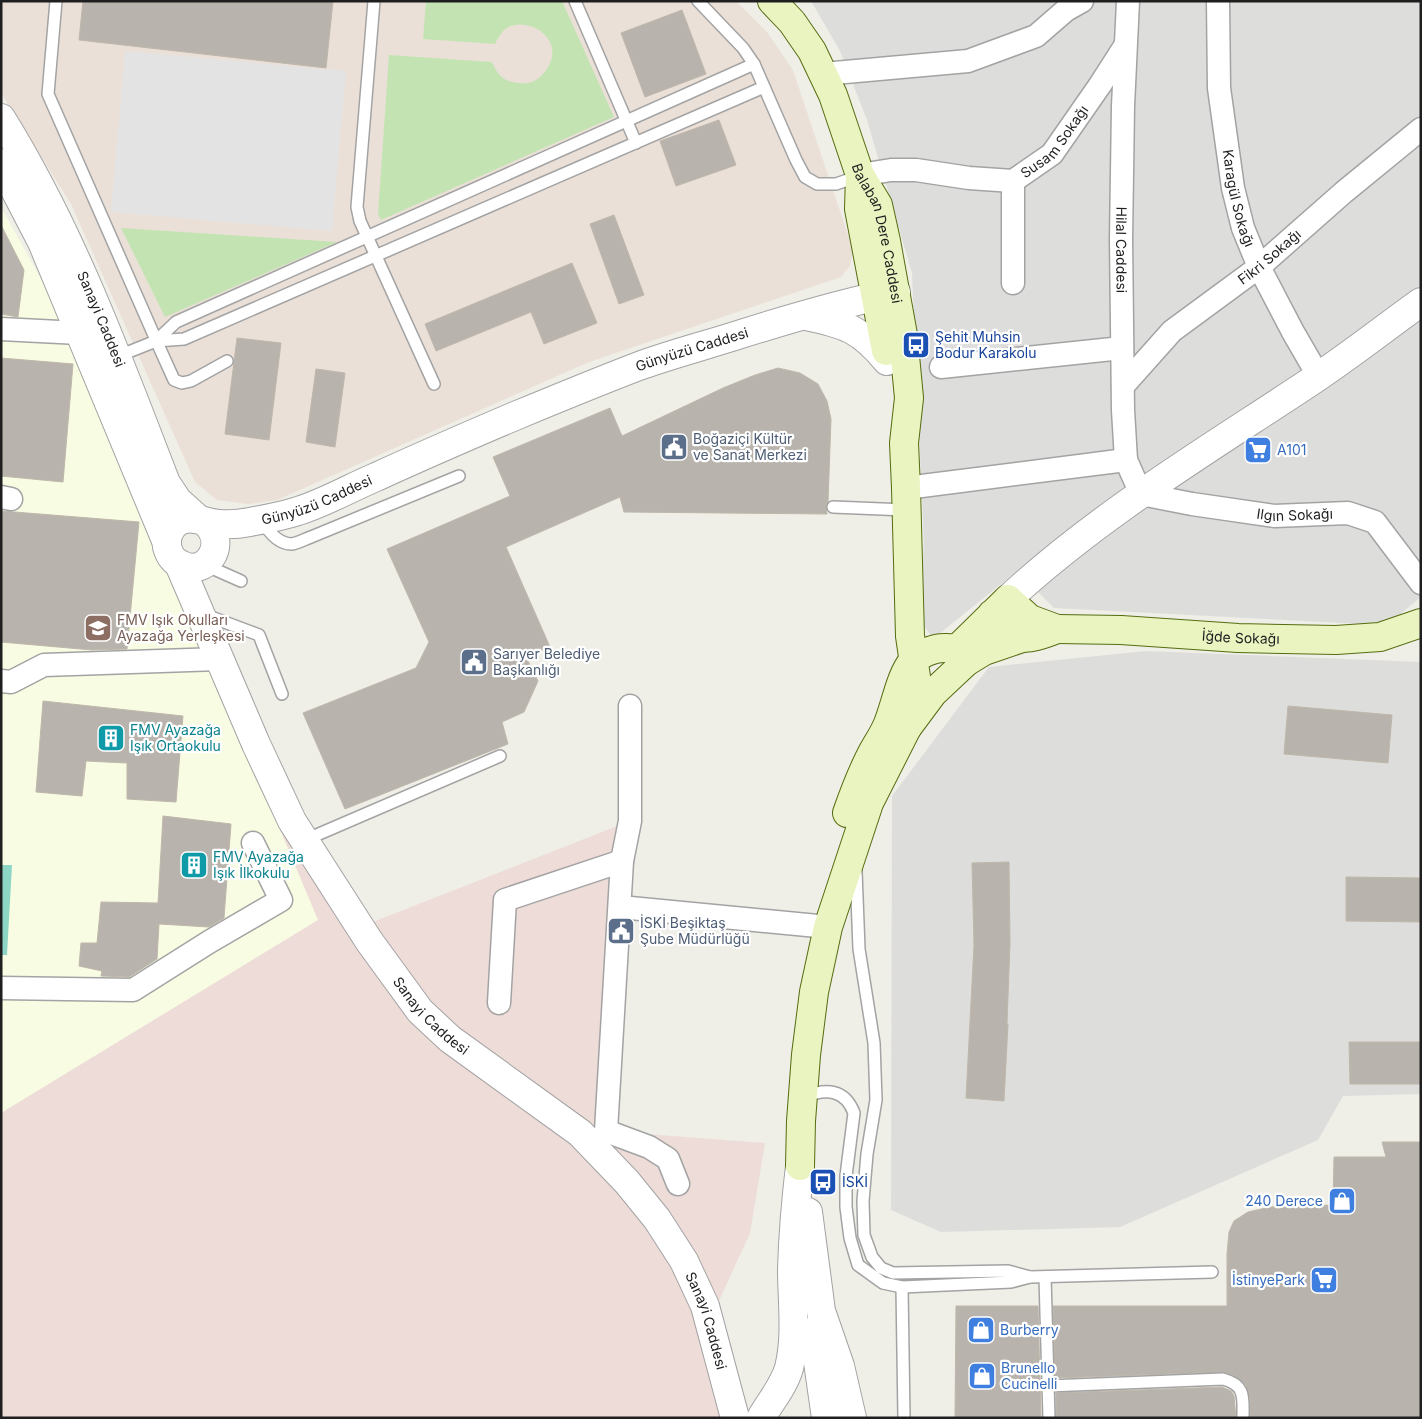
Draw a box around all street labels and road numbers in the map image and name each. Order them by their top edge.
street label: Susam Sokağı [1017,102,1091,181]
street label: Karagül Sokağı [1220,148,1259,249]
street label: Balaban Dere Caddesi [849,161,906,305]
street label: Hilal Caddesi [1113,206,1131,293]
street label: Fikri Sokağı [1234,225,1304,288]
street label: Sanayi Caddesi [74,268,129,369]
street label: Günyüzü Caddesi [633,323,750,375]
street label: Günyüzü Caddesi [260,471,374,528]
street label: Ilgın Sokağı [1256,505,1333,524]
street label: İğde Sokağı [1201,627,1280,647]
street label: Sanayi Caddesi [390,973,472,1058]
street label: Sanayi Caddesi [682,1269,731,1371]

